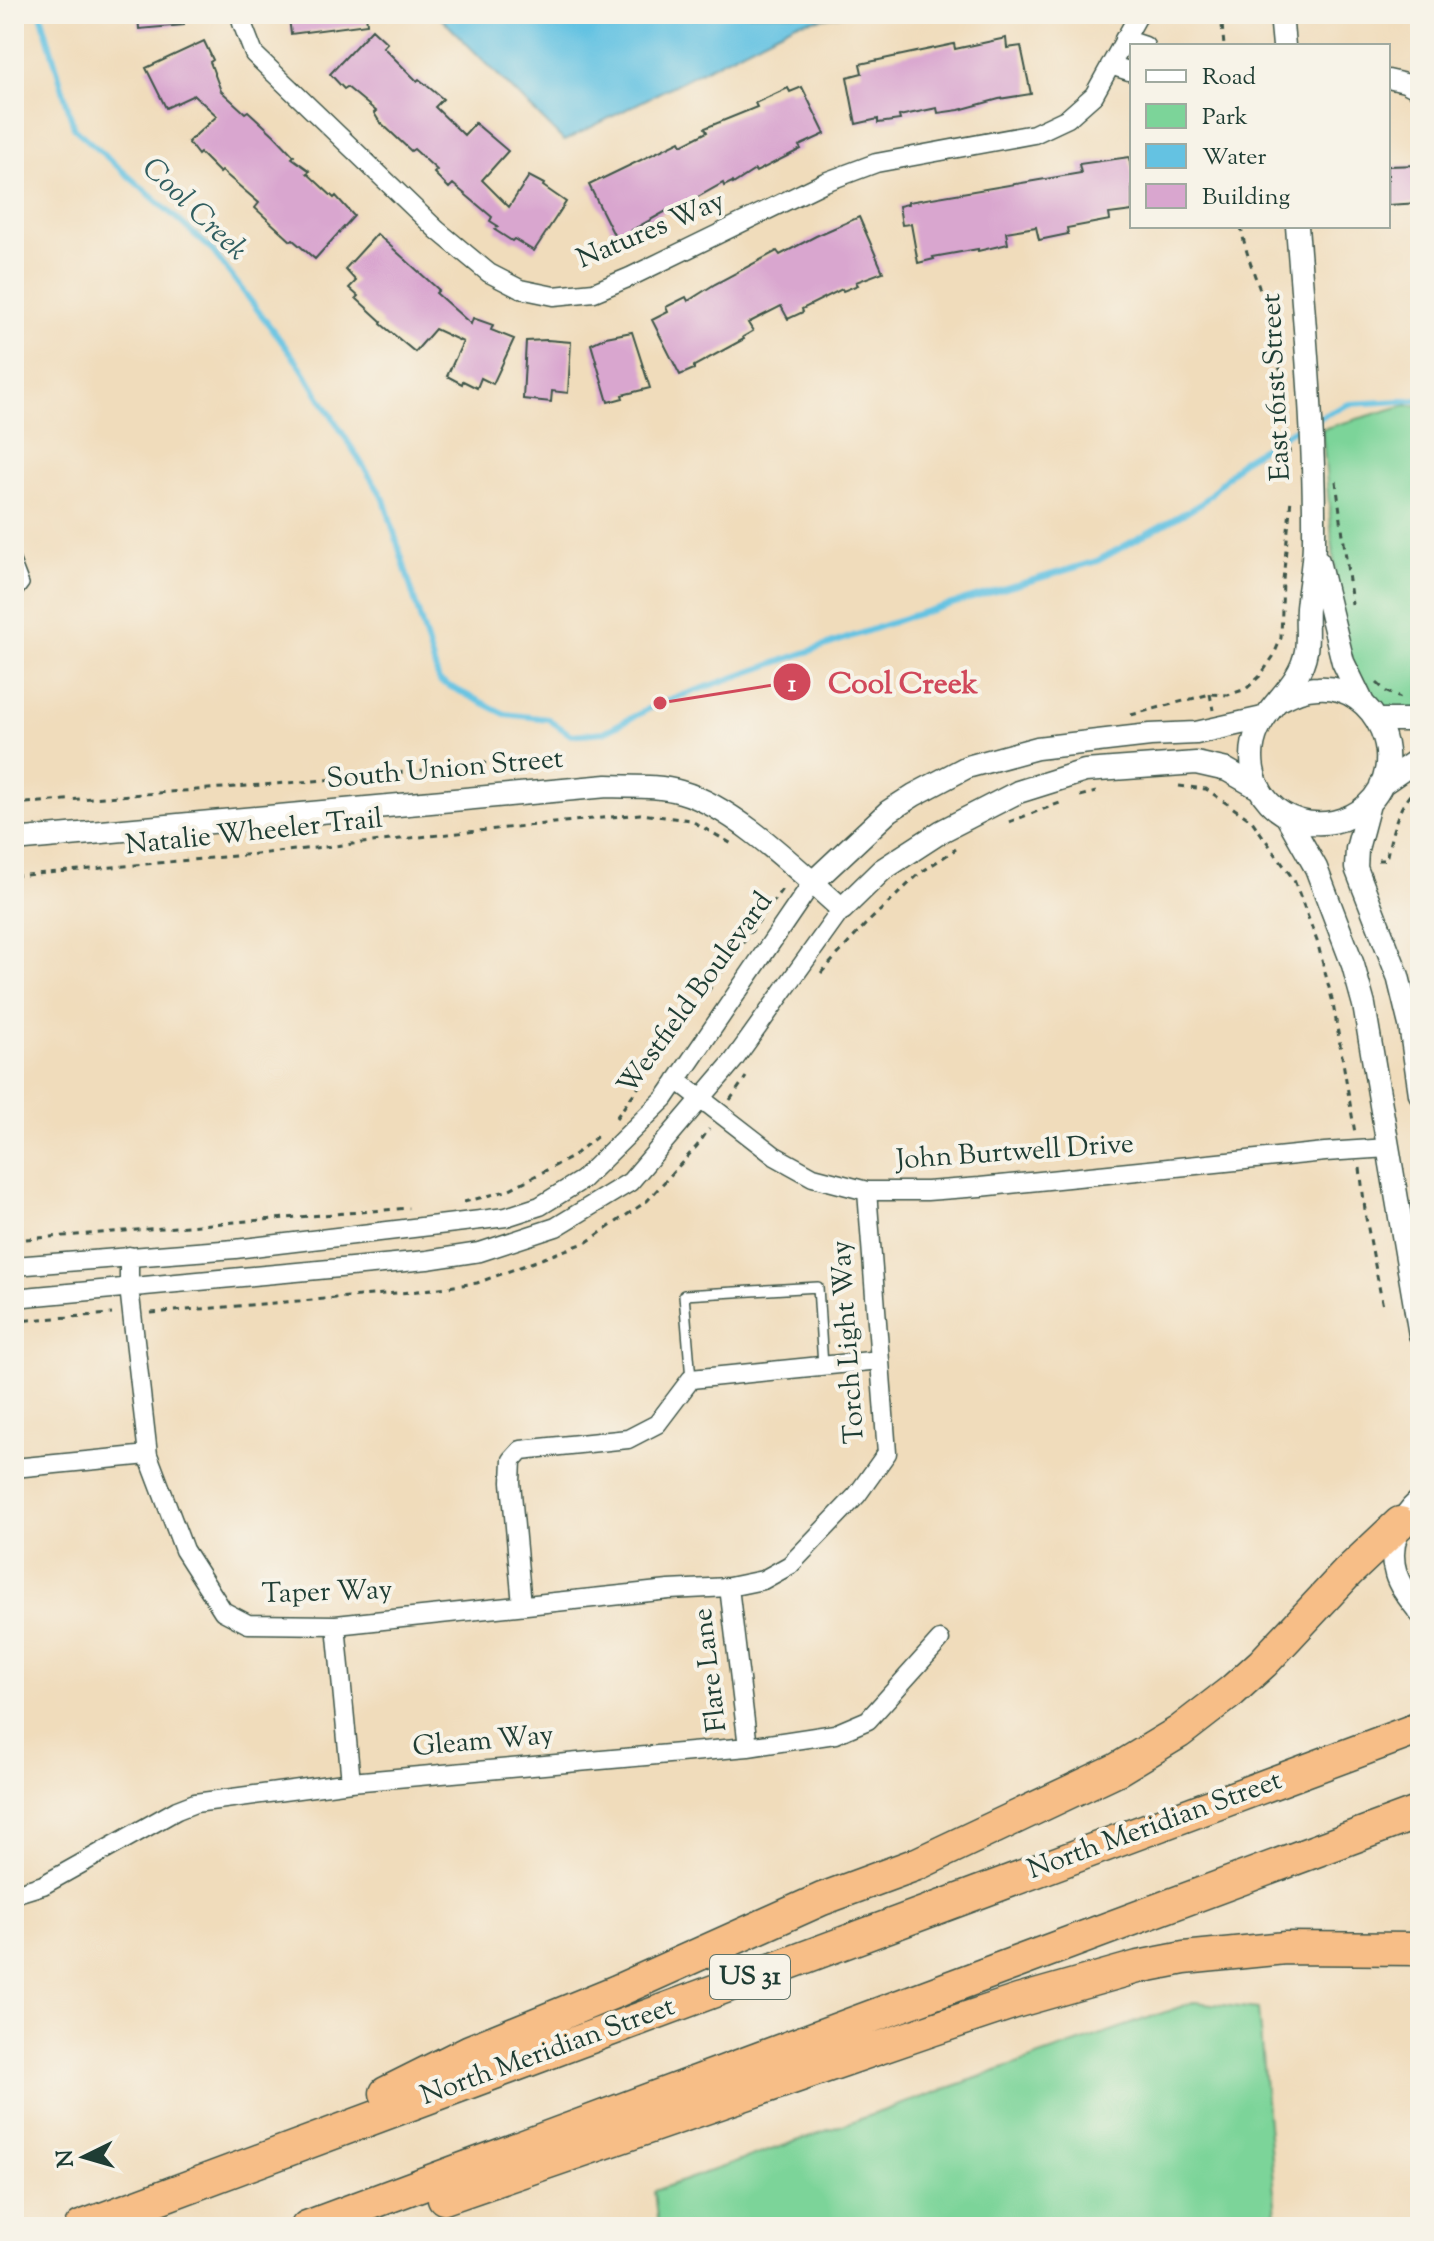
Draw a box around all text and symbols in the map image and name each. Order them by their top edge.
legend [1130,44,1390,228]
text: Road [1202,61,1256,95]
text: Park [1202,101,1248,135]
text: Water [1202,141,1266,175]
water label: Cool Creek [131,148,257,272]
text: Building [1202,181,1291,215]
street label: Natures Way [571,182,731,280]
street label: East 161st Street [1252,292,1302,482]
callout: Cool Creek [772,655,994,709]
text: Cool Creek [828,664,979,707]
text: 1 [788,668,797,702]
street label: South Union Street [325,740,565,800]
street label: Natalie Wheeler Trail [123,800,385,866]
street label: Westfield Boulevard [609,884,783,1104]
street label: John Burtwell Drive [893,1125,1135,1181]
street label: Torch Light Way [822,1239,876,1445]
street label: Taper Way [261,1571,393,1615]
street label: Flare Lane [684,1606,738,1734]
street label: Gleam Way [411,1716,555,1768]
street label: North Meridian Street [1022,1761,1288,1891]
road number: US 31 [710,1955,790,1999]
street label: North Meridian Street [415,1987,681,2117]
north arrow [44,2117,124,2197]
text: N [50,2148,84,2169]

